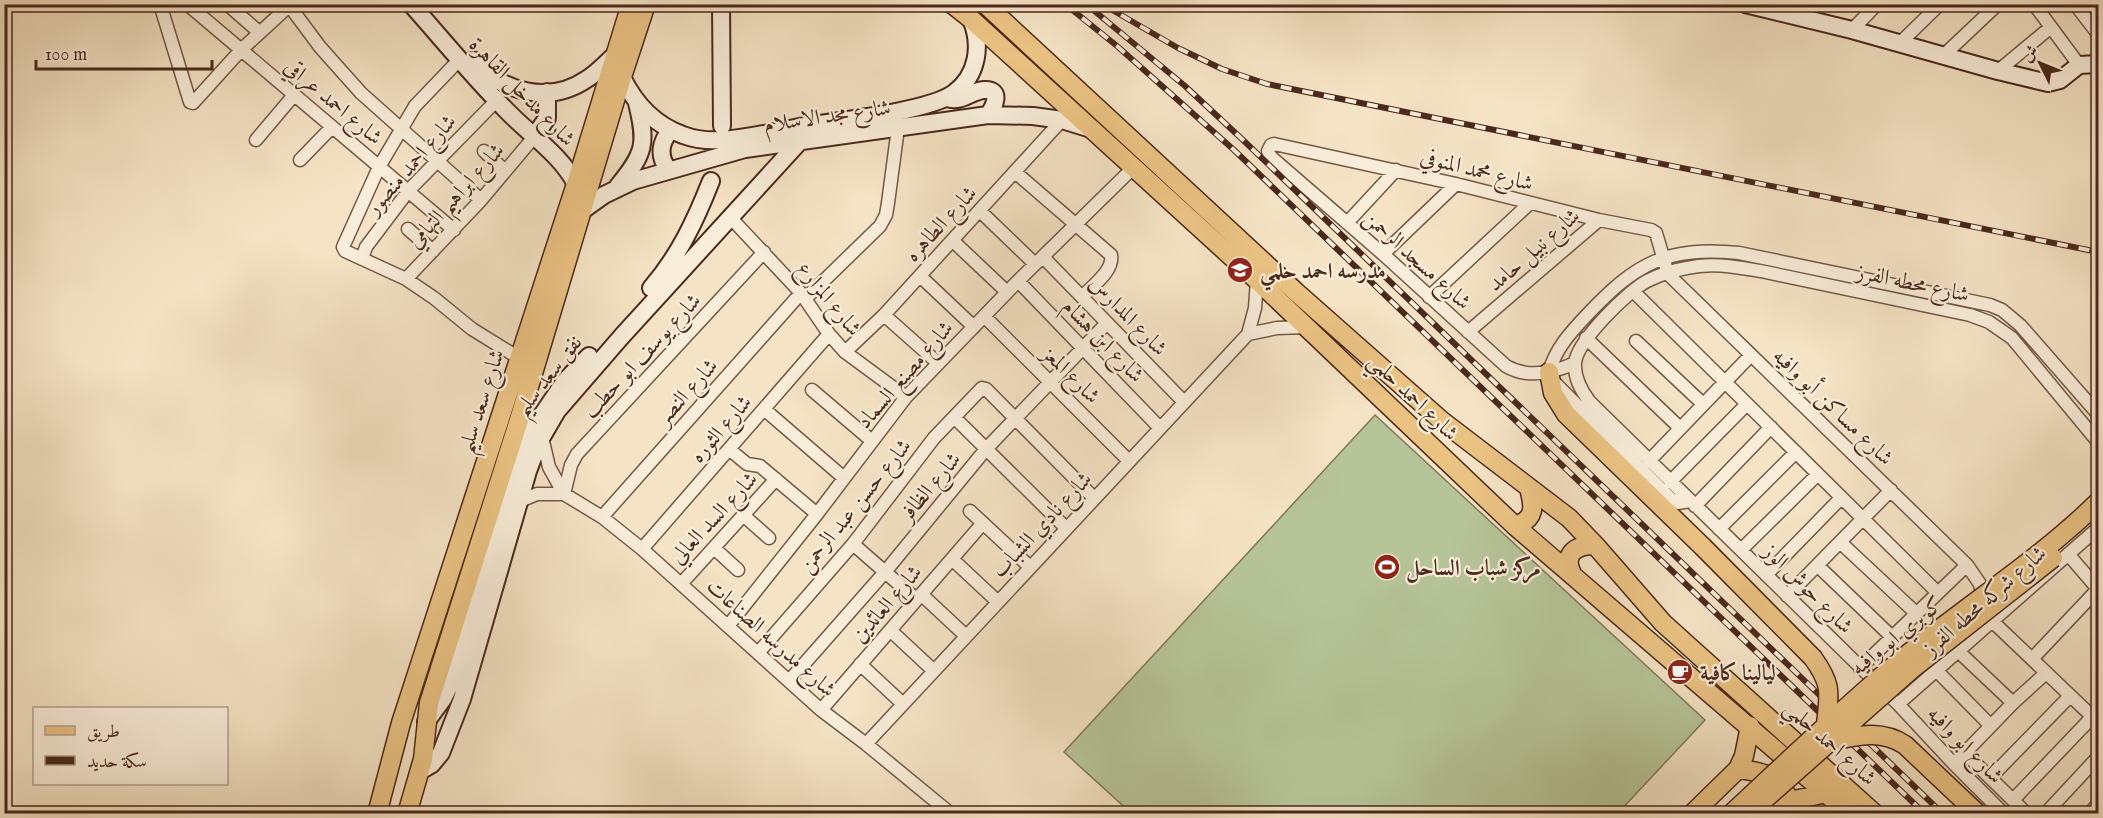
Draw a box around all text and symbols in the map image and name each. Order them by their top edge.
street label: شارع مدخل القاهرة [460,32,581,155]
scale bar [36,33,212,71]
north arrow [2010,33,2070,93]
text: ش [2018,42,2043,67]
text: 100 m [45,44,87,67]
street label: شارع احمد عراقي [276,53,388,154]
street label: شارع مجد الاسلام [762,94,893,144]
street label: شارع احمد منصور [359,109,465,225]
street label: شارع ابراهيم التهامي [402,138,516,259]
street label: شارع محمد المنوفي [1416,143,1536,201]
street label: شارع الطاهره [899,180,986,270]
street label: شارع نبيل حامد [1482,203,1588,301]
street label: شارع مسجد الرحمن [1355,204,1477,319]
school or university icon: مدرسه احمد حلمي [1225,255,1255,285]
street label: شارع المزارع [787,256,867,344]
place label: مدرسه احمد حلمي [1260,258,1386,291]
street label: شارع محطه الفرز [1851,258,1972,313]
street label: شارع المدارس [1080,270,1173,365]
street label: شارع يوسف ابو حطب [577,288,710,427]
street label: شارع ابن هشام [1053,293,1150,392]
street label: شارع مصنع السماد [851,315,963,438]
street label: نفق سعد سليم [508,330,594,426]
street label: شارع المعز [1032,339,1106,413]
street label: شارع مساكن أبو وافيه [1764,341,1901,474]
street label: شارع سعد سليم [452,346,518,459]
street label: شارع احمد حلمي [1358,347,1464,451]
street label: شارع النصر [649,353,727,435]
street label: شارع الثوره [684,389,761,471]
street label: شارع حسن عبد الرحمن [793,433,921,581]
street label: شارع الظافر [892,447,970,531]
street label: شارع السد العالي [664,466,767,573]
street label: شارع نادي الشباب [986,466,1101,587]
street label: شارع حوش الوز [1753,537,1859,643]
street label: شارع شركه محطه الفرز [1915,539,2055,667]
sports icon: مركز شباب الساحل [1372,552,1402,582]
place label: مركز شباب الساحل [1406,555,1541,584]
street label: شارع العائدين [846,559,931,651]
street label: شارع مدرسه الصناعات [698,573,841,706]
street label: كوبري ابو وافيه [1845,591,1950,684]
cafe icon: ليالينا كافية [1665,657,1695,687]
place label: ليالينا كافية [1700,660,1776,688]
street label: شارع احمد حلمي [1774,694,1882,796]
street label: شارع ابو وافيه [1918,700,2009,792]
legend [33,707,228,785]
text: طريق [87,721,120,744]
text: سكة حديد [87,751,147,774]

